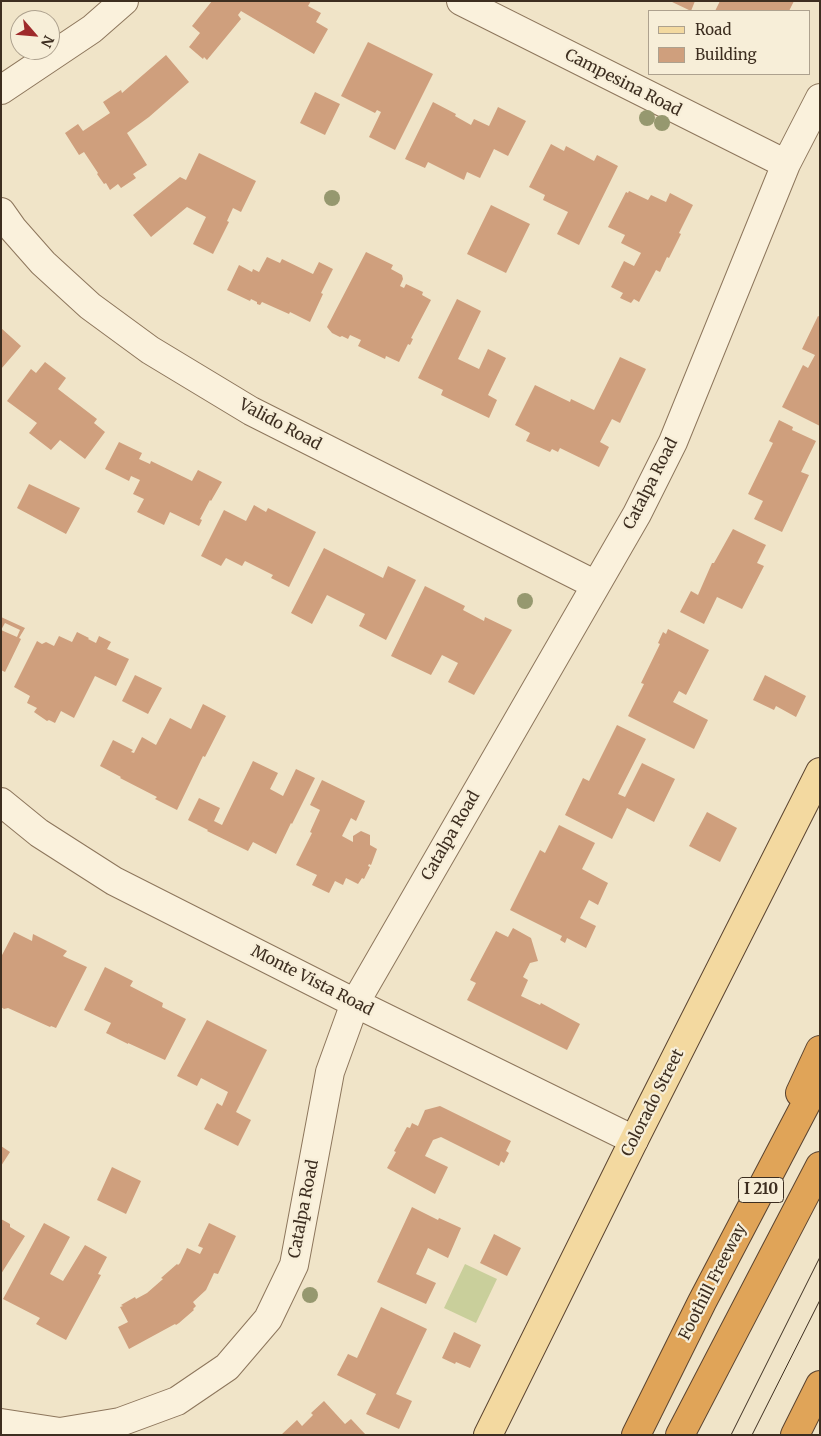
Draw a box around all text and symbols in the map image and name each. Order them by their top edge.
north arrow [10,10,60,60]
legend [648,10,811,75]
text: Road [695,20,731,39]
text: N [37,32,58,50]
street label: Campesina Road [562,45,684,121]
text: Building [695,45,757,64]
street label: Valido Road [236,395,324,455]
street label: Catalpa Road [620,435,682,533]
street label: Catalpa Road [418,788,484,884]
street label: Monte Vista Road [248,942,376,1020]
street label: Colorado Street [618,1046,688,1160]
street label: Catalpa Road [285,1158,323,1260]
road number: I 210 [738,1178,784,1202]
street label: Foothill Freeway [675,1221,751,1343]

